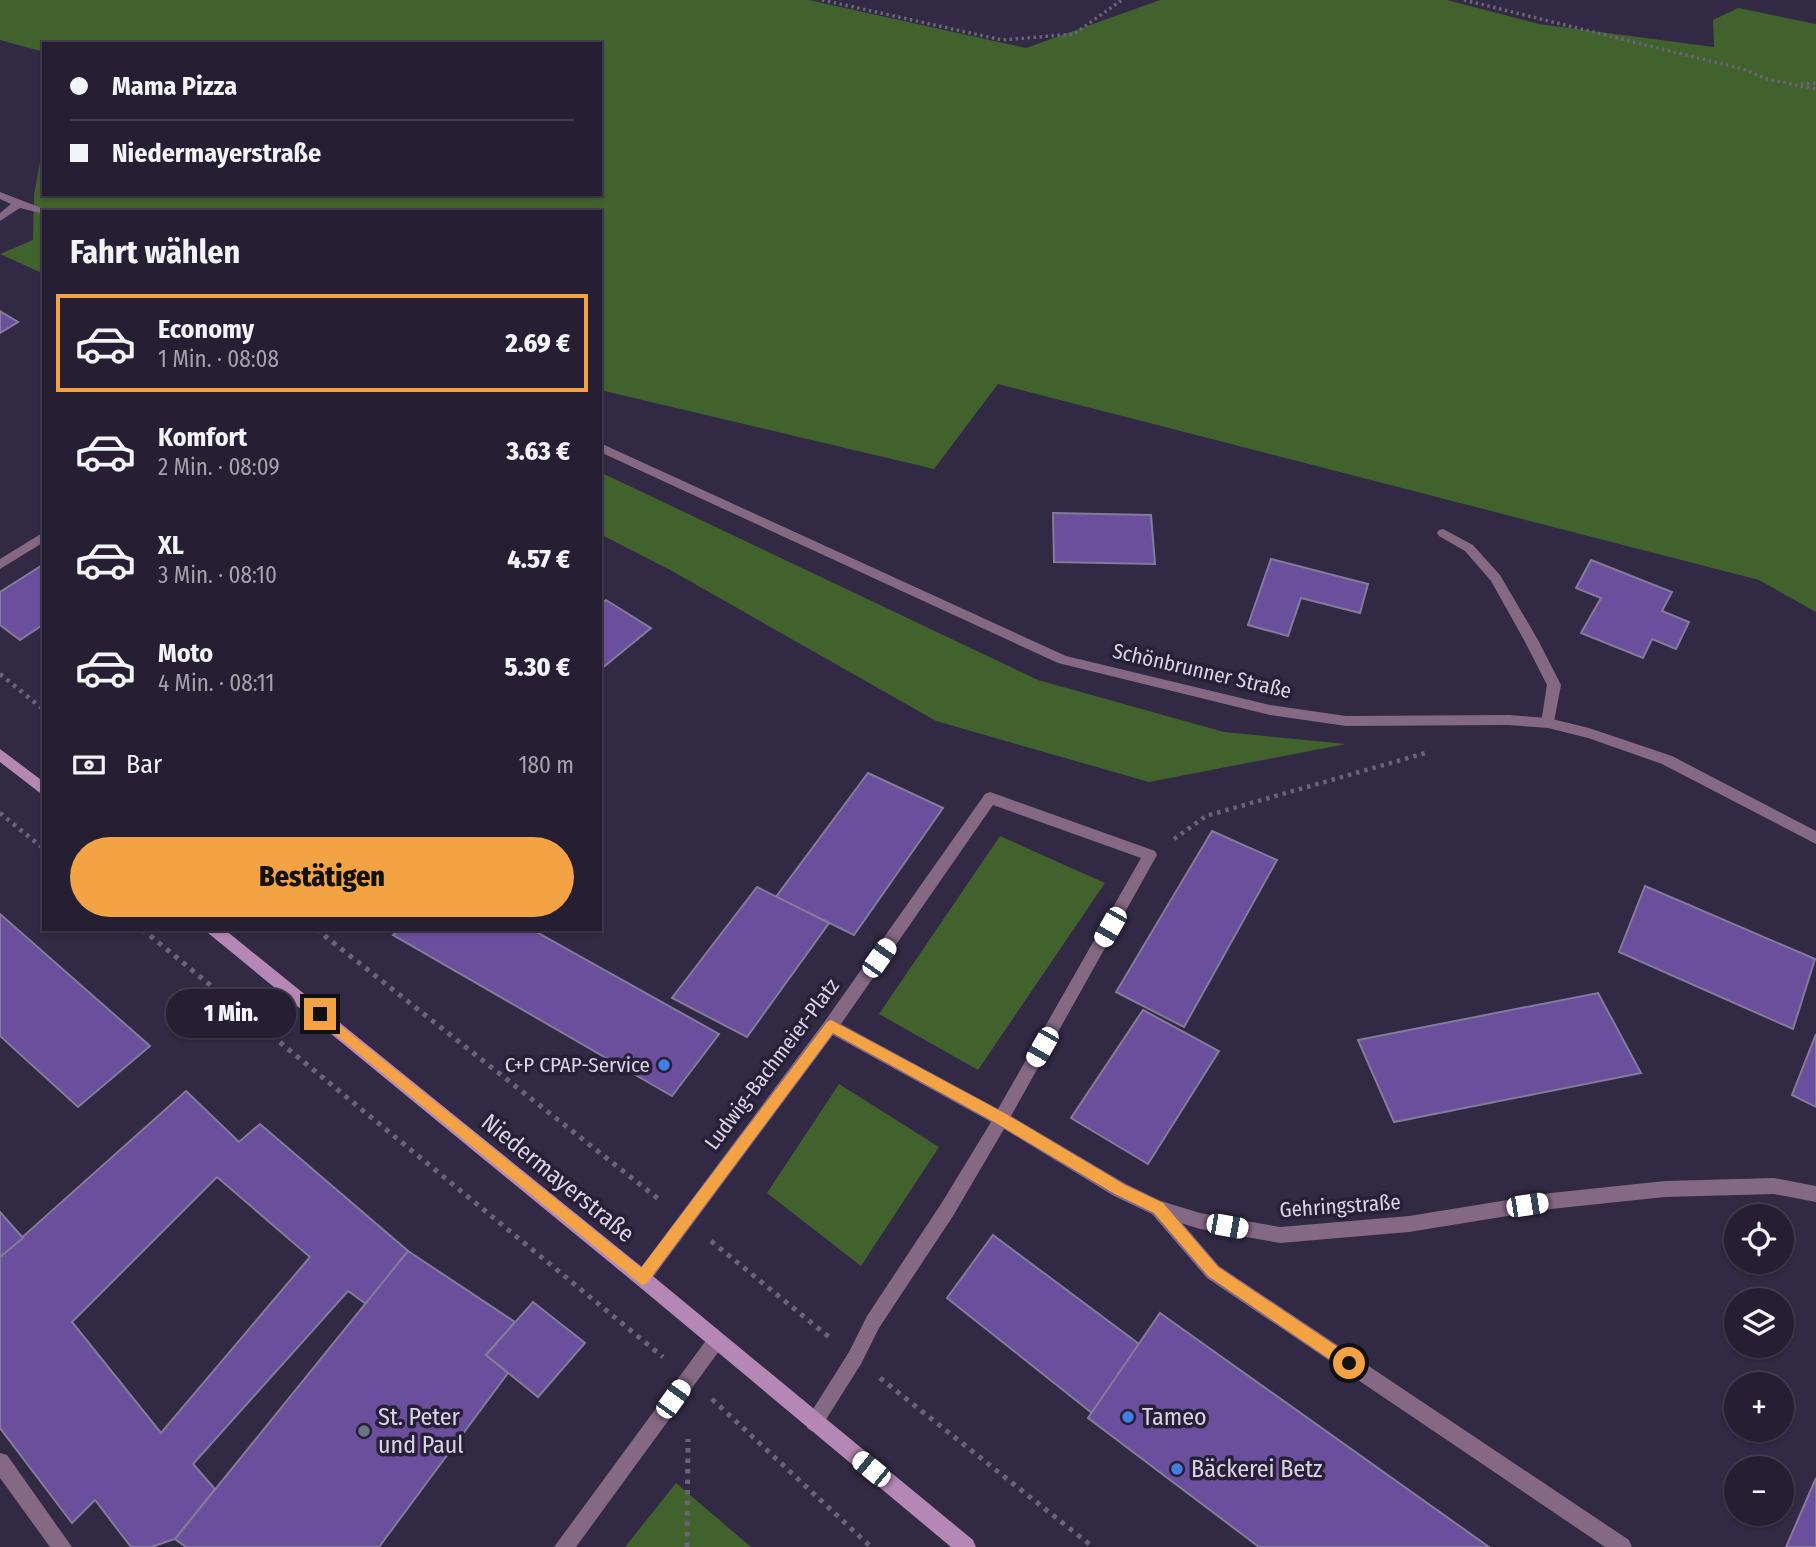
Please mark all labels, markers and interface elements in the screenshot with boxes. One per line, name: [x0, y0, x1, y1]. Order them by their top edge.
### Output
text: Mama Pizza: [112, 71, 237, 102]
text: Niedermayerstraße: [112, 138, 321, 169]
text: Fahrt wählen: [70, 233, 240, 271]
icon: car: [74, 312, 137, 375]
text: Economy: [158, 314, 254, 345]
text: 2.69 €: [506, 328, 570, 359]
text: 1 Min. · 08:08: [158, 345, 279, 373]
icon: car: [74, 420, 137, 483]
text: Komfort: [158, 422, 247, 453]
text: 3.63 €: [506, 436, 570, 467]
text: 2 Min. · 08:09: [158, 453, 280, 481]
icon: car: [74, 528, 137, 591]
text: XL: [158, 530, 184, 561]
text: 4.57 €: [507, 544, 570, 575]
text: 3 Min. · 08:10: [158, 561, 277, 589]
icon: car: [74, 636, 137, 699]
text: Moto: [158, 638, 213, 669]
street label: Schönbrunner Straße: [1110, 638, 1294, 704]
text: 5.30 €: [504, 652, 570, 683]
text: 4 Min. · 08:11: [158, 669, 274, 697]
icon: cash: [70, 746, 108, 784]
text: Bar: [126, 749, 162, 780]
text: 180 m: [518, 751, 574, 779]
button: Bestätigen: [70, 837, 574, 917]
car: [1091, 904, 1130, 950]
car: [859, 935, 900, 981]
street label: Ludwig-Bachmeier-Platz: [699, 973, 845, 1155]
callout: 1 Min.: [166, 990, 296, 1038]
route end: [304, 998, 336, 1030]
text: 1 Min.: [204, 999, 258, 1027]
car: [1023, 1024, 1062, 1070]
place label: C+P CPAP-Service: [505, 1052, 650, 1078]
marker: C+P CPAP-Service: [656, 1057, 672, 1073]
street label: Niedermayerstraße: [476, 1108, 640, 1248]
street label: Gehringstraße: [1279, 1189, 1401, 1223]
car: [1505, 1191, 1550, 1219]
map controls: [1724, 1204, 1794, 1526]
button: locate: [1724, 1204, 1794, 1274]
car: [1205, 1212, 1250, 1240]
button: layers: [1724, 1288, 1794, 1358]
route start: [1333, 1347, 1365, 1379]
button: +: [1724, 1372, 1794, 1442]
car: [653, 1376, 694, 1422]
place label: St. Peter und Paul: [378, 1403, 464, 1459]
place label: Tameo: [1142, 1403, 1207, 1431]
marker: Tameo: [1120, 1409, 1136, 1425]
marker: St. Peter und Paul: [356, 1423, 372, 1439]
car: [849, 1448, 894, 1490]
place label: Bäckerei Betz: [1191, 1455, 1323, 1483]
button: −: [1724, 1456, 1794, 1526]
marker: Bäckerei Betz: [1169, 1461, 1185, 1477]

